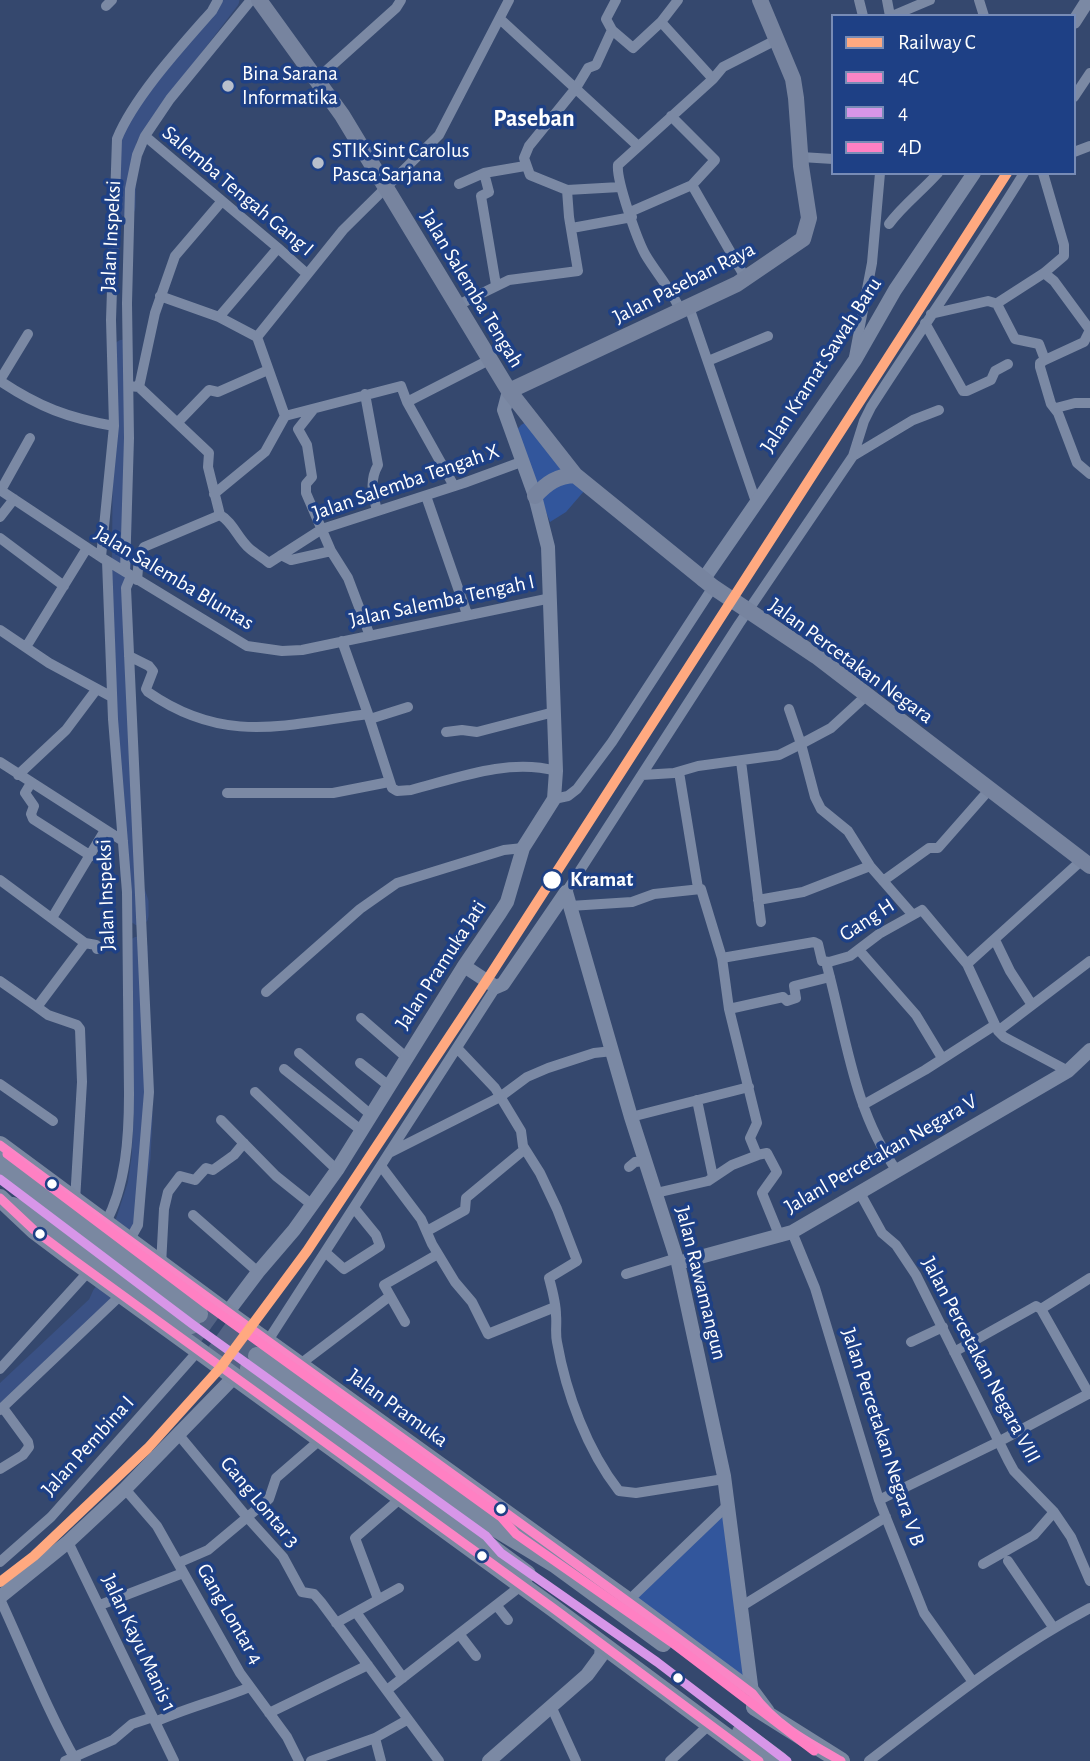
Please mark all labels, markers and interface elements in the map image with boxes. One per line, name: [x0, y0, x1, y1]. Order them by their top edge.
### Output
legend: [831, 14, 1076, 175]
text: Railway C: [898, 32, 976, 53]
place label: Bina Sarana Informatika: [242, 61, 338, 111]
text: 4C: [898, 67, 919, 88]
marker: Bina Sarana Informatika: [220, 78, 236, 94]
text: 4: [898, 102, 908, 123]
district label: Paseban: [493, 105, 575, 133]
street label: Salemba Tengah Gang I: [157, 120, 319, 262]
text: 4D: [898, 137, 922, 158]
place label: STIK Sint Carolus Pasca Sarjana: [332, 138, 470, 188]
marker: STIK Sint Carolus Pasca Sarjana: [310, 155, 326, 171]
street label: Jalan Inspeksi: [95, 180, 127, 292]
street label: Jalan Salemba Tengah: [415, 206, 529, 372]
street label: Jalan Paseban Raya: [609, 236, 759, 330]
street label: Jalan Kramat Sawah Baru: [755, 273, 887, 457]
street label: Jalan Salemba Tengah X: [309, 438, 503, 526]
street label: Jalan Salemba Bluntas: [90, 520, 258, 636]
street label: Jalan Salemba Tengah I: [347, 569, 537, 633]
street label: Jalan Percetakan Negara: [764, 593, 938, 729]
street label: Jalan Inspeksi: [91, 839, 121, 951]
place label: Kramat: [570, 867, 633, 893]
marker: Kramat: [541, 869, 563, 891]
street label: Gang H: [835, 893, 899, 947]
street label: Jalan Pramuka Jati: [390, 896, 492, 1034]
street label: Jalanl Percetakan Negara V: [780, 1089, 982, 1219]
unlabelled marker: [45, 1177, 59, 1191]
street label: Jalan Rawamangun: [670, 1204, 732, 1362]
unlabelled marker: [33, 1227, 47, 1241]
street label: Jalan Percetakan Negara VIII: [916, 1253, 1046, 1467]
street label: Jalan Percetakan Negara V B: [836, 1325, 930, 1549]
street label: Jalan Pramuka: [343, 1363, 453, 1453]
street label: Jalan Pembina I: [36, 1390, 140, 1502]
street label: Gang Lontar 3: [215, 1451, 305, 1553]
unlabelled marker: [494, 1502, 508, 1516]
unlabelled marker: [475, 1549, 489, 1563]
street label: Gang Lontar 4: [191, 1559, 269, 1669]
street label: Jalan Kayu Manis 1: [96, 1570, 182, 1716]
unlabelled marker: [671, 1671, 685, 1685]

